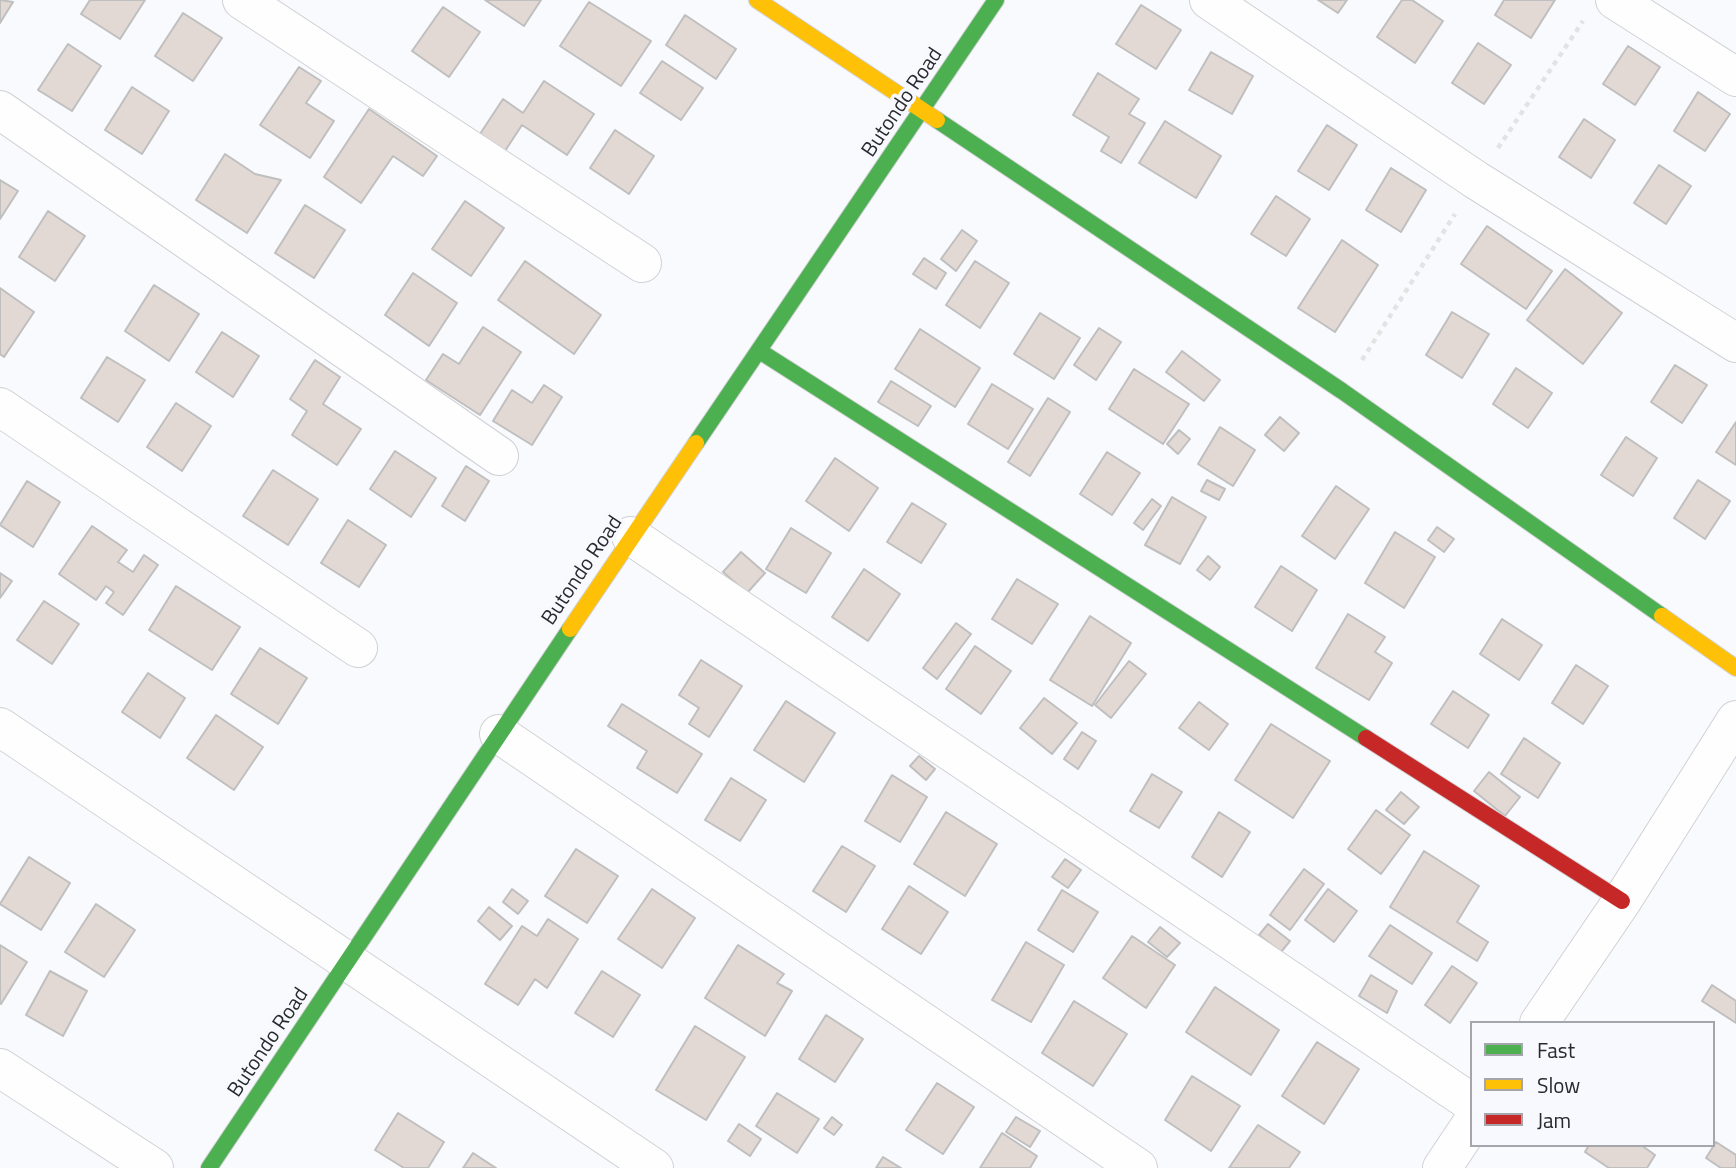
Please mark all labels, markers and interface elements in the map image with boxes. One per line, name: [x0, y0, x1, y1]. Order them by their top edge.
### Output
street label: Butondo Road: [857, 44, 949, 162]
street label: Butondo Road: [537, 512, 629, 630]
street label: Butondo Road: [223, 984, 315, 1102]
legend: [1470, 1021, 1715, 1147]
text: Fast: [1537, 1034, 1575, 1066]
text: Slow: [1537, 1069, 1580, 1101]
text: Jam: [1537, 1104, 1571, 1136]

